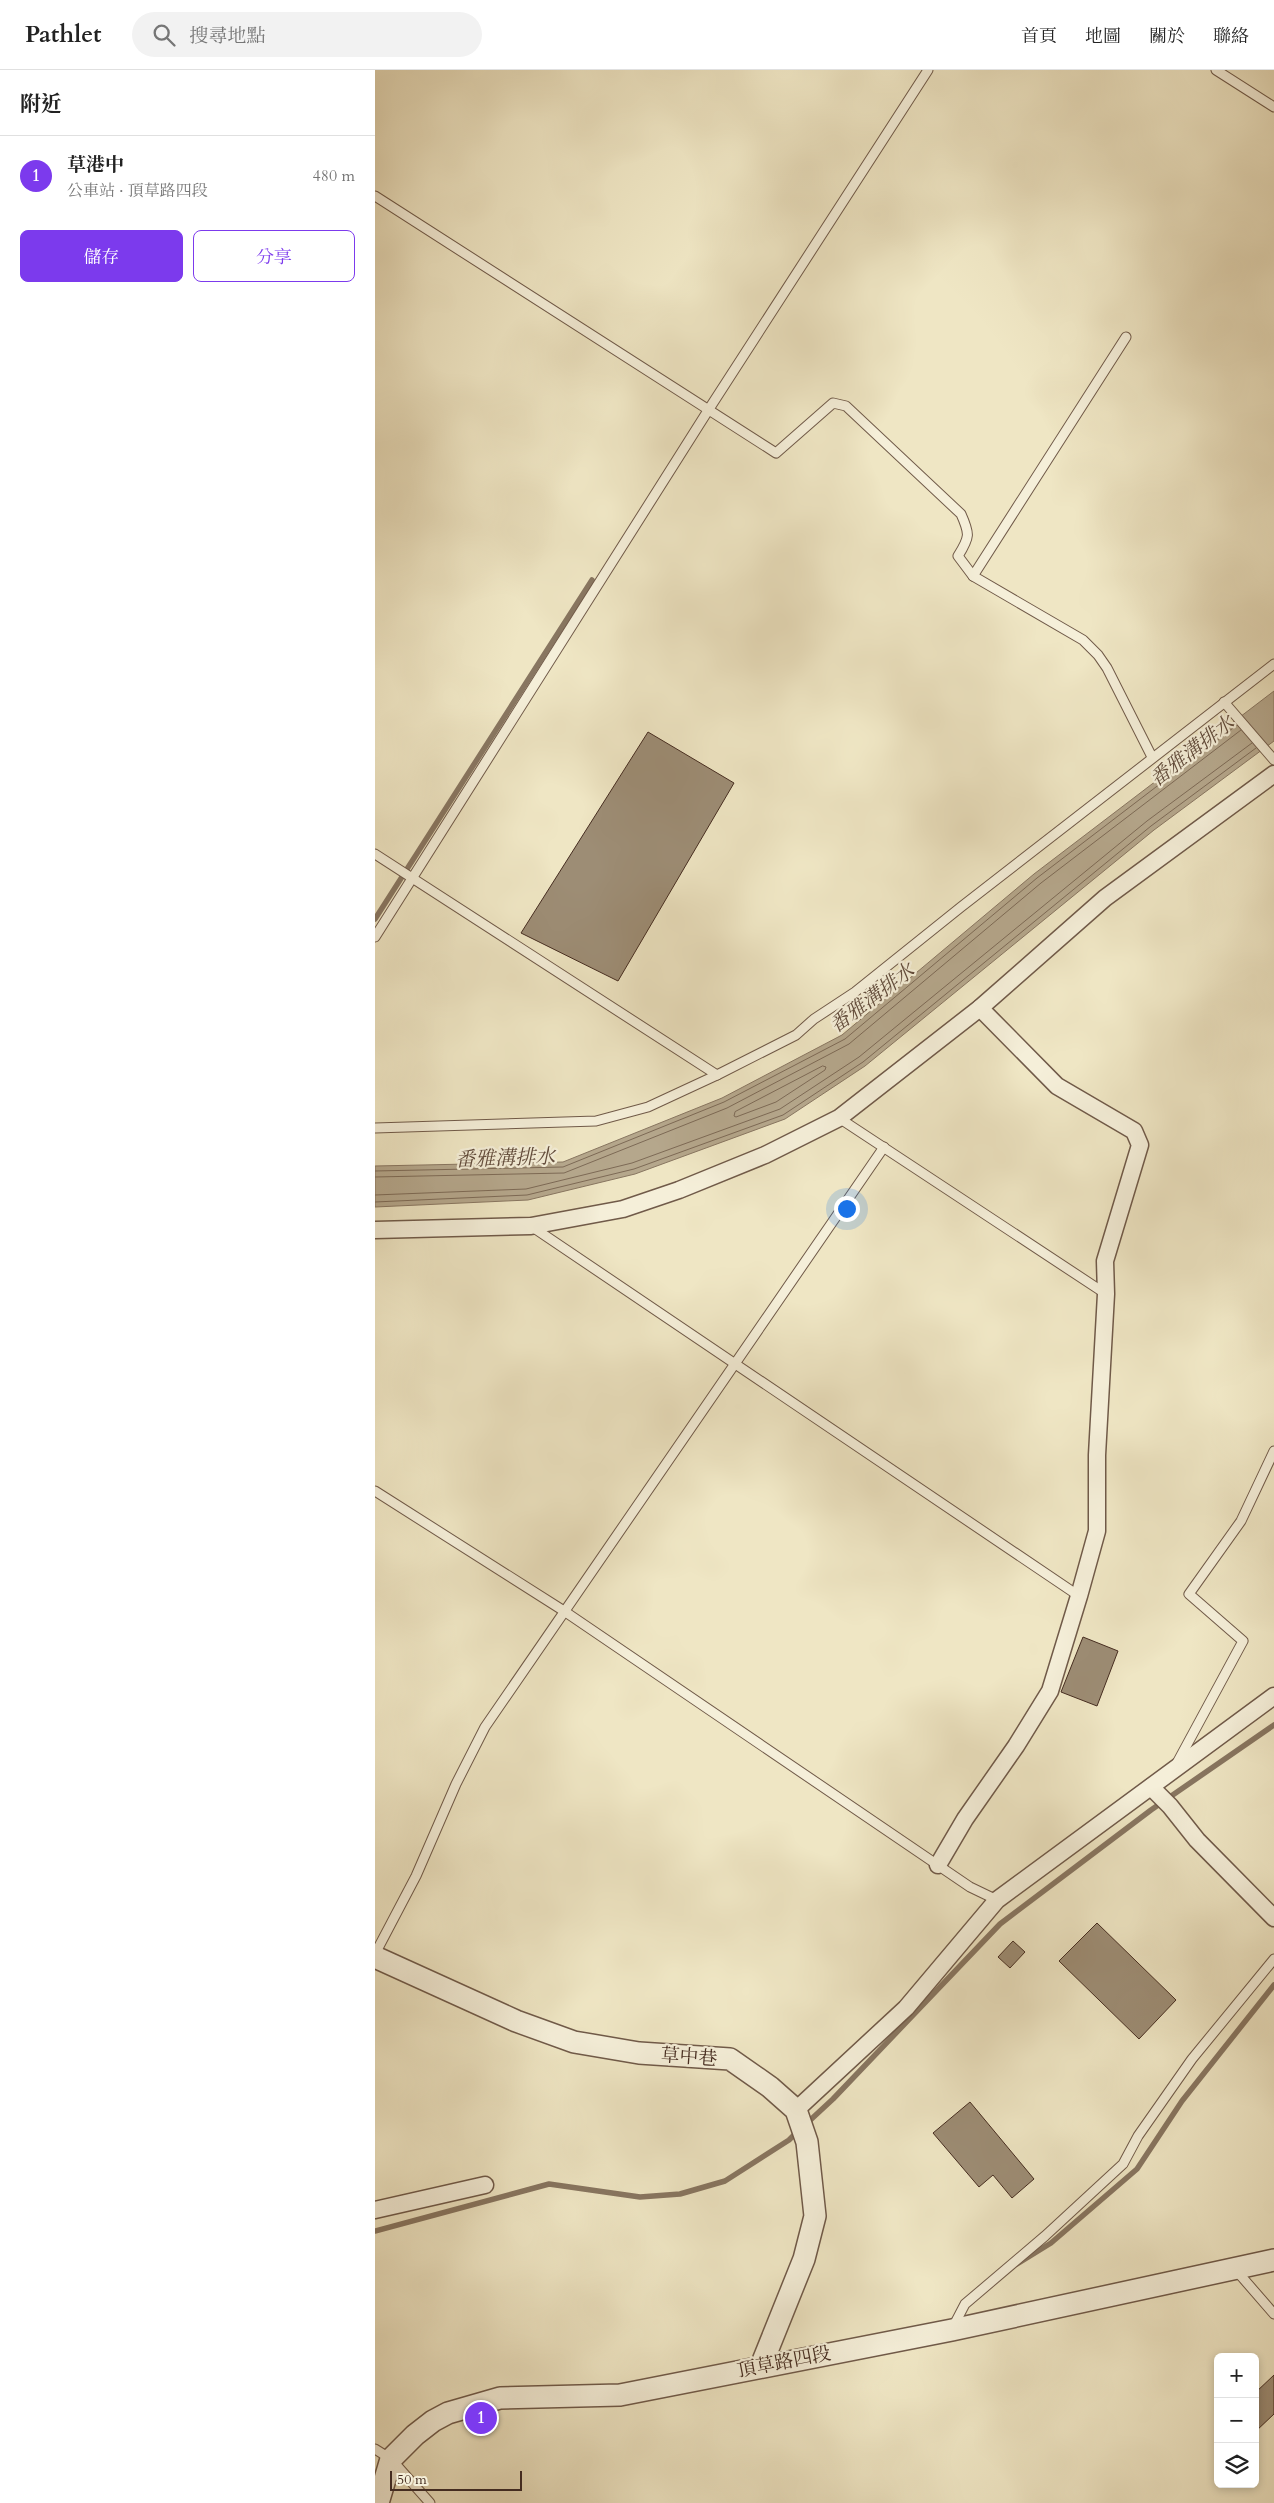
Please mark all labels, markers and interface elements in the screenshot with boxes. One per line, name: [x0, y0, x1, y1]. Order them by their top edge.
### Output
search box: [132, 12, 482, 57]
text: Pathlet: [25, 18, 102, 51]
icon: search: [150, 21, 178, 49]
text: 搜尋地點: [190, 23, 266, 49]
text: 首頁: [1021, 24, 1057, 49]
text: 地圖: [1085, 24, 1121, 49]
text: 關於: [1149, 24, 1185, 49]
text: 聯絡: [1213, 24, 1249, 49]
text: 附近: [20, 90, 62, 119]
text: 草港中: [67, 152, 124, 178]
text: 1: [32, 165, 40, 187]
text: 480 m: [313, 165, 355, 187]
text: 公車站 · 頂草路四段: [67, 180, 208, 202]
button: 儲存: [20, 230, 183, 282]
button: 分享: [193, 230, 355, 282]
water label: 番雅溝排水: [1144, 708, 1241, 792]
water label: 番雅溝排水: [824, 956, 922, 1039]
water label: 番雅溝排水: [455, 1143, 557, 1173]
your location: [834, 1196, 860, 1222]
street label: 草中巷: [660, 2042, 718, 2072]
street label: 頂草路四段: [735, 2340, 833, 2384]
map controls: [1214, 2353, 1259, 2488]
button: +: [1214, 2353, 1259, 2398]
button: −: [1214, 2398, 1259, 2443]
pin: 1: [465, 2399, 497, 2437]
button: layers: [1214, 2443, 1259, 2488]
scale bar: [390, 2468, 523, 2491]
text: 50 m: [397, 2470, 427, 2489]

